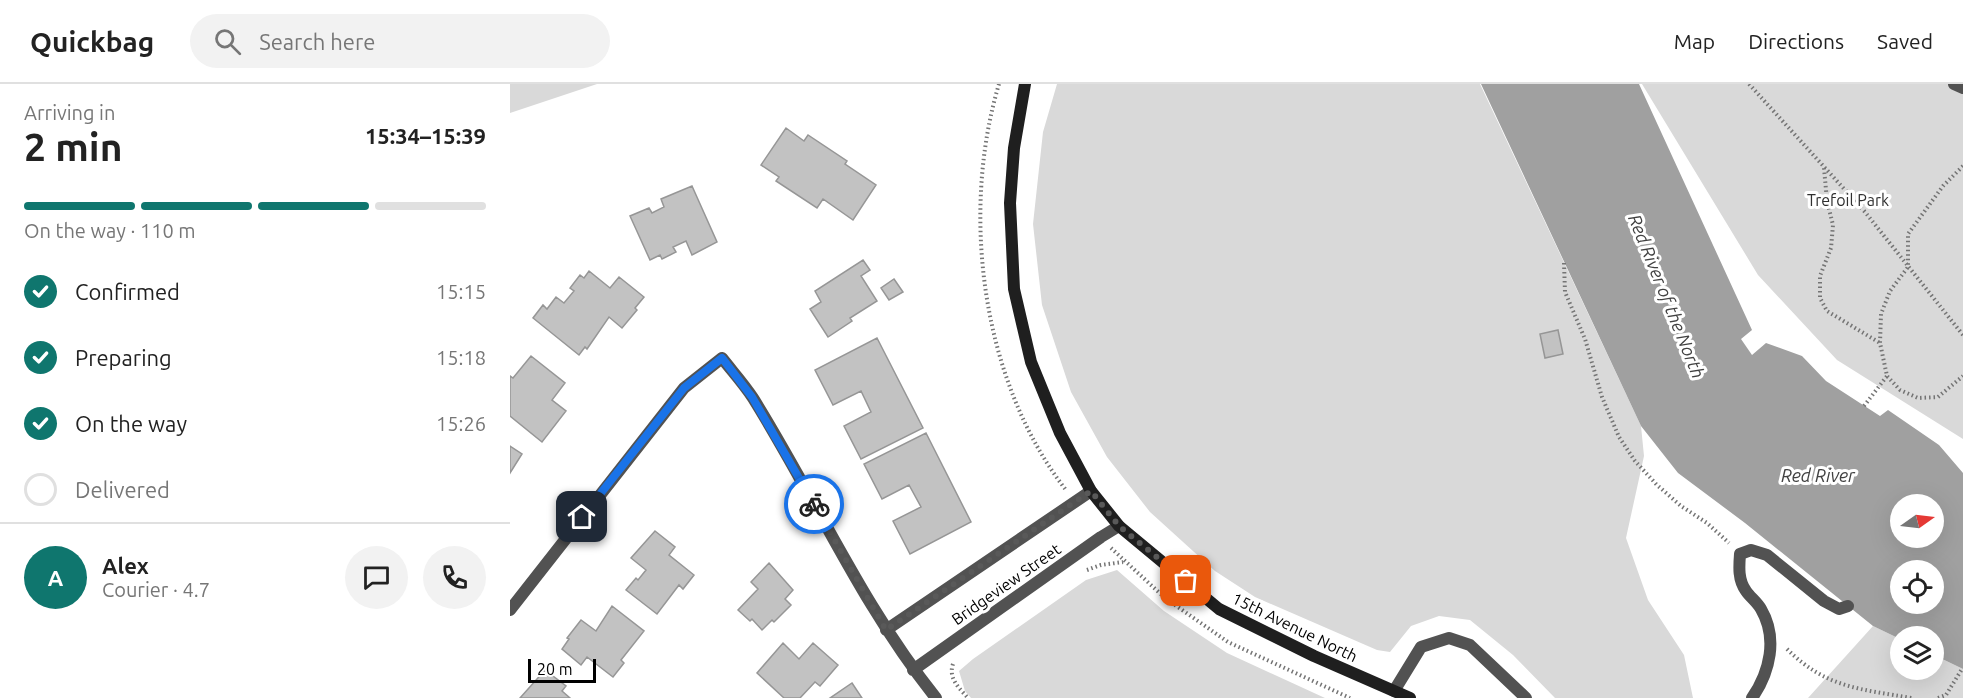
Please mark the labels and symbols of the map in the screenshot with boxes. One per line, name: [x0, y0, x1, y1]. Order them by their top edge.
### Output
park label: Trefoil Park: [1807, 191, 1889, 209]
water label: Red River of the North: [1624, 211, 1709, 381]
water label: Red River: [1781, 465, 1856, 485]
courier: [784, 474, 844, 534]
pin: [556, 491, 607, 542]
north arrow: [1890, 494, 1944, 548]
street label: Bridgeview Street: [948, 539, 1064, 628]
pin: [1160, 555, 1211, 606]
street label: 15th Avenue North: [1229, 589, 1361, 665]
scale bar: [528, 656, 596, 684]

